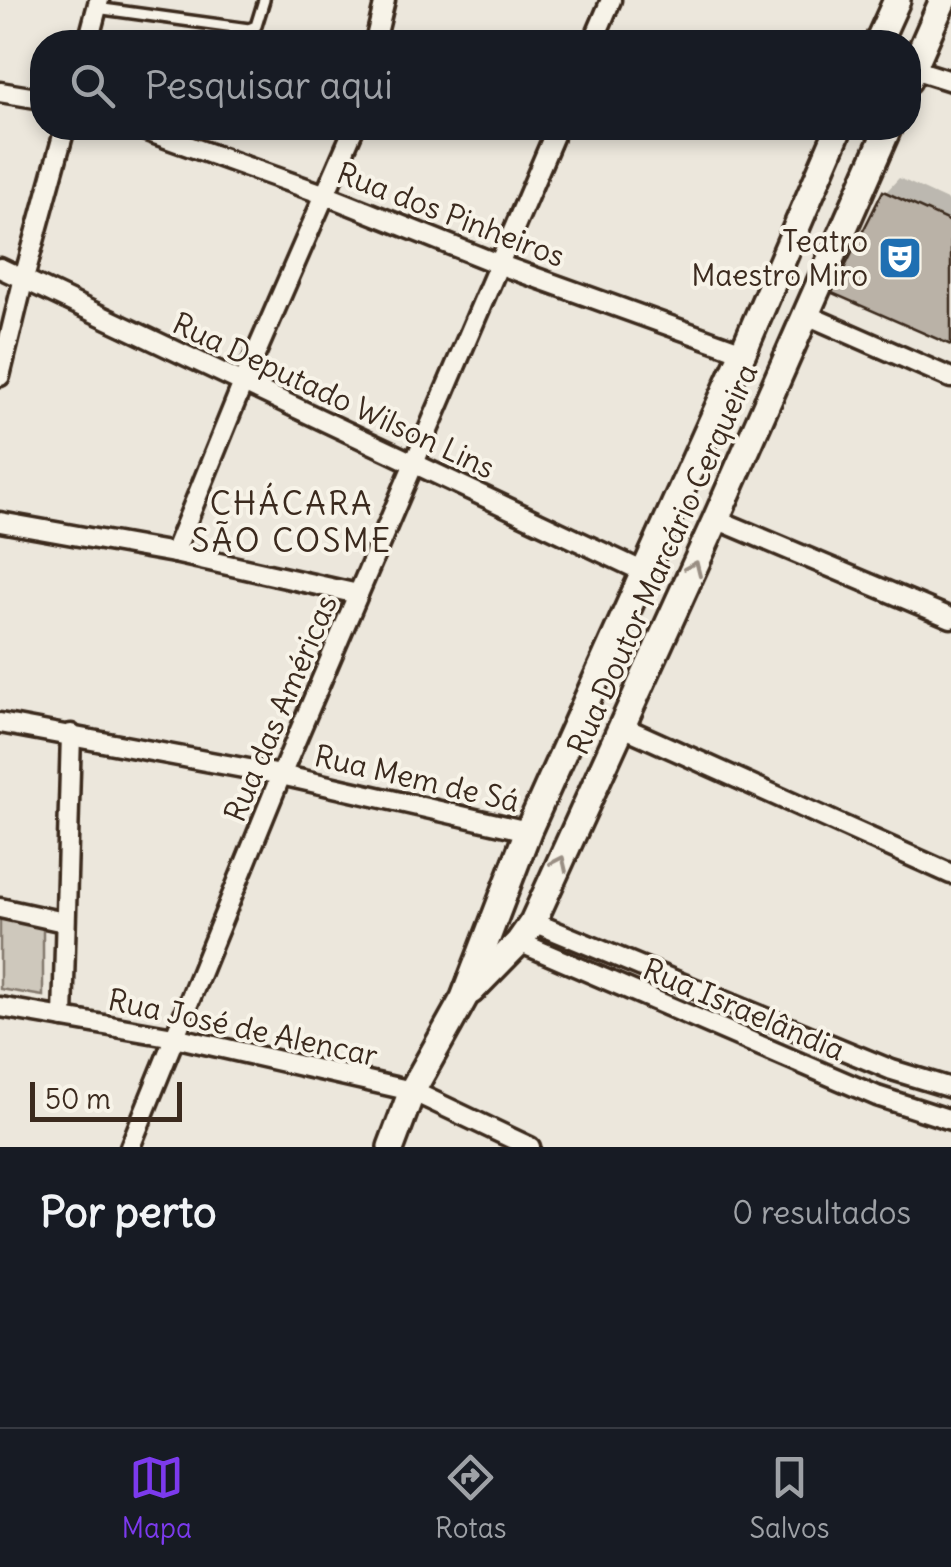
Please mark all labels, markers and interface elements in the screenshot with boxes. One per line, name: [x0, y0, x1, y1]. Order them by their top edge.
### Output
search box: [30, 30, 921, 140]
icon: search: [65, 58, 120, 113]
text: Pesquisar aqui: [145, 62, 393, 109]
street label: Rua dos Pinheiros: [332, 153, 570, 275]
place label: Teatro Maestro Miro: [691, 222, 868, 294]
theatre icon: Teatro Maestro Miro: [877, 235, 923, 281]
street label: Rua Deputado Wilson Lins: [167, 304, 501, 486]
street label: Rua Doutor Marcário Cerqueira: [558, 358, 766, 760]
district label: CHÁCARA SÃO COSME: [191, 482, 393, 561]
one-way arrow: [682, 560, 702, 578]
street label: Rua das Américas: [215, 589, 345, 827]
street label: Rua Mem de Sá: [311, 736, 523, 820]
one-way arrow: [548, 856, 568, 874]
street label: Rua Israelândia: [638, 949, 850, 1069]
street label: Rua José de Alencar: [105, 980, 381, 1074]
scale bar: [30, 1077, 182, 1122]
text: 50 m: [45, 1081, 111, 1117]
text: Por perto: [40, 1186, 217, 1238]
text: 0 resultados: [732, 1192, 911, 1233]
tab: Mapa: [122, 1450, 192, 1546]
tab: Rotas: [435, 1450, 506, 1546]
tab: Salvos: [750, 1450, 829, 1546]

